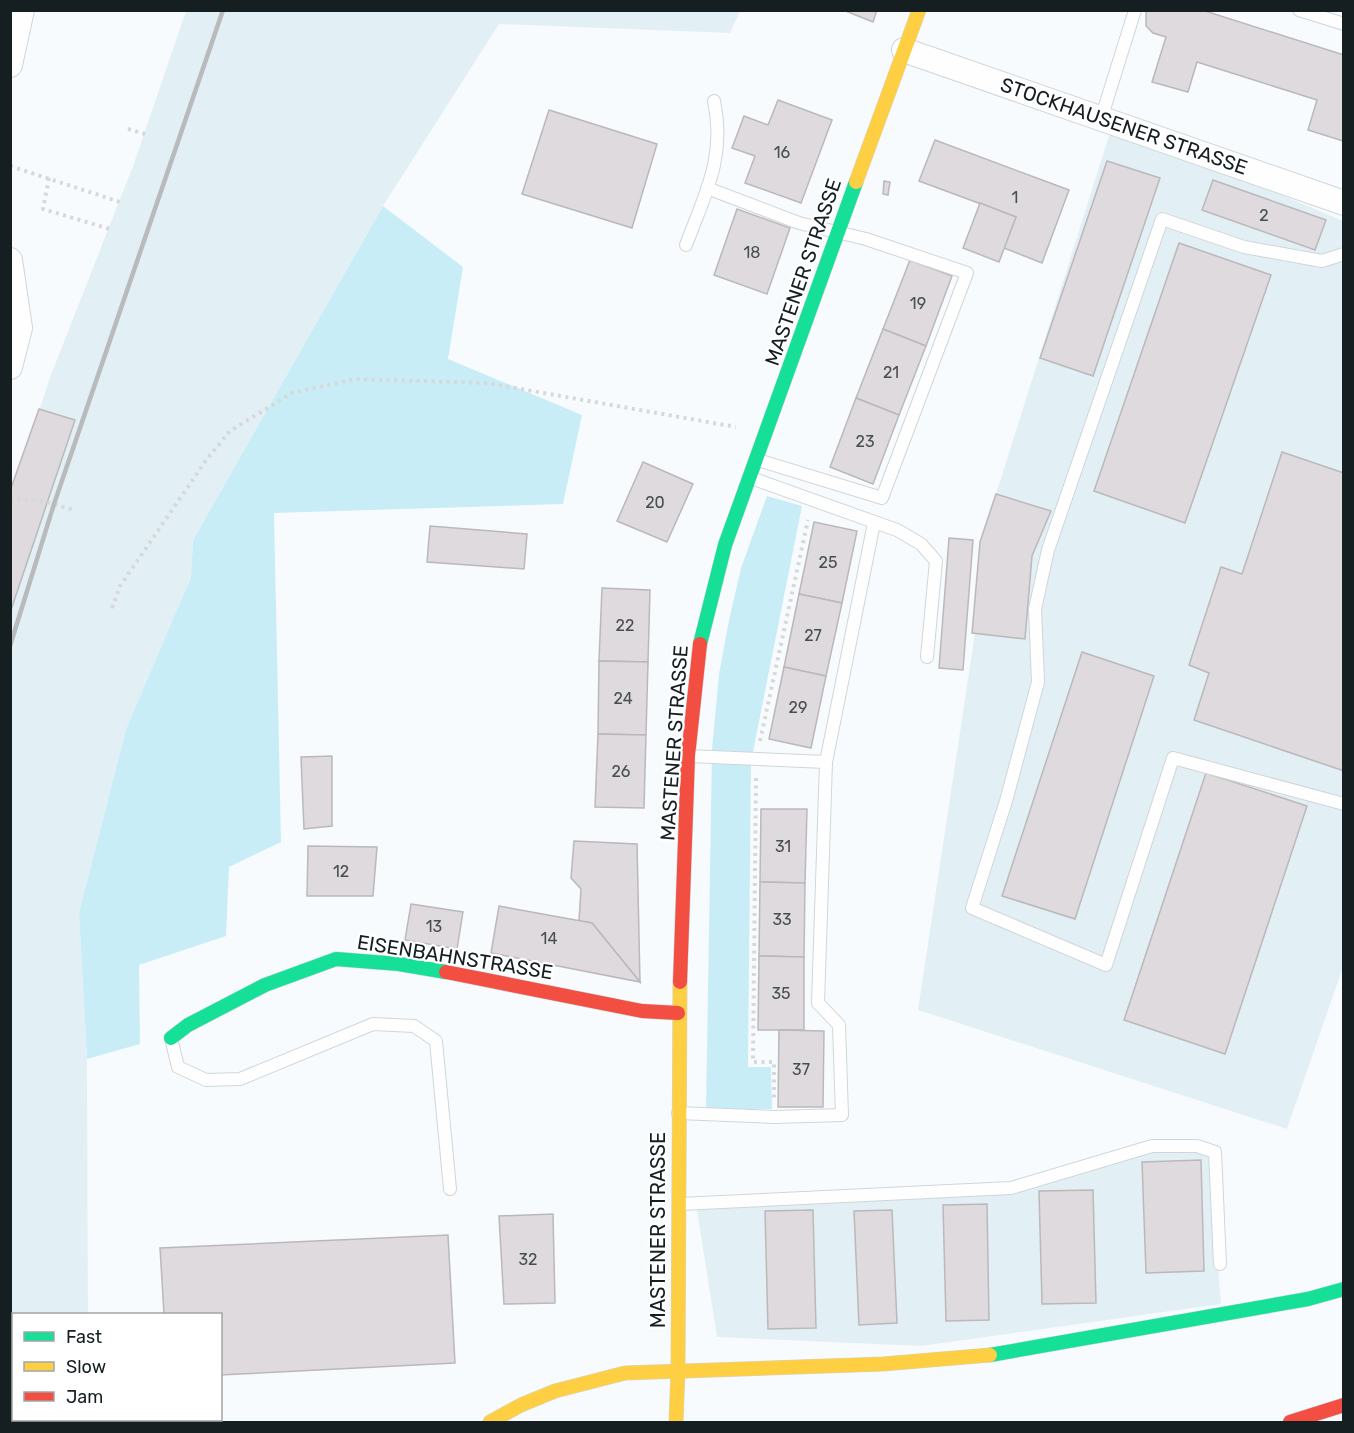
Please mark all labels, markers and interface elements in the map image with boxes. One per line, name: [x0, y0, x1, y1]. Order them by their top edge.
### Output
street label: STOCKHAUSENER STRASSE: [997, 72, 1251, 180]
house number: 16: [774, 143, 791, 162]
street label: MASTENER STRASSE: [760, 175, 846, 369]
house number: 1: [1012, 188, 1018, 207]
house number: 2: [1259, 206, 1269, 225]
house number: 18: [743, 243, 761, 262]
house number: 19: [910, 294, 926, 313]
house number: 21: [883, 363, 899, 382]
house number: 23: [855, 432, 875, 451]
house number: 20: [645, 493, 665, 512]
house number: 25: [819, 553, 837, 572]
house number: 22: [616, 616, 634, 635]
house number: 27: [804, 626, 822, 645]
street label: MASTENER STRASSE: [655, 644, 693, 842]
house number: 24: [613, 689, 633, 708]
house number: 29: [789, 698, 807, 717]
house number: 26: [611, 762, 631, 781]
house number: 31: [775, 837, 791, 856]
house number: 12: [333, 862, 349, 881]
house number: 33: [772, 910, 792, 929]
house number: 13: [426, 917, 442, 936]
house number: 14: [541, 929, 557, 948]
street label: EISENBAHNSTRASSE: [355, 930, 555, 984]
house number: 35: [771, 984, 791, 1003]
house number: 37: [792, 1060, 810, 1079]
street label: MASTENER STRASSE: [646, 1132, 670, 1328]
house number: 32: [518, 1250, 538, 1269]
legend: [12, 1313, 222, 1421]
text: Fast: [66, 1326, 102, 1348]
text: Slow: [66, 1356, 106, 1378]
text: Jam: [66, 1386, 103, 1408]

